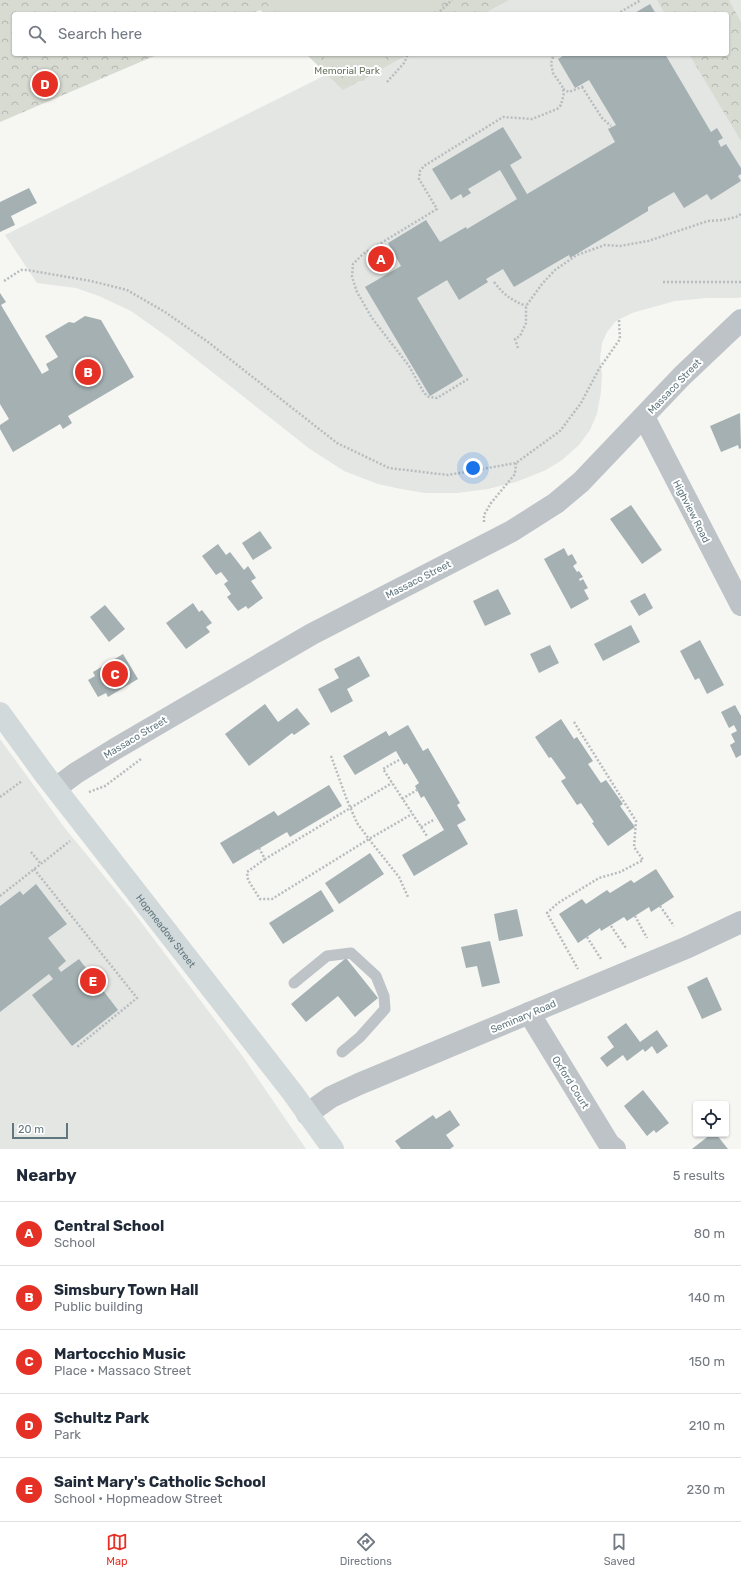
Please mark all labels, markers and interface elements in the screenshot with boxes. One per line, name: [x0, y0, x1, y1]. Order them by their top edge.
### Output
search box: [12, 12, 729, 56]
icon: search: [26, 23, 48, 45]
text: Search here: [58, 25, 142, 43]
park label: Memorial Park: [314, 65, 381, 77]
pin: D: [32, 69, 58, 99]
pin: A: [368, 244, 394, 274]
pin: B: [75, 357, 101, 387]
street label: Massaco Street: [645, 357, 704, 417]
your location: [463, 458, 483, 478]
street label: Highview Road: [670, 478, 712, 545]
street label: Massaco Street: [384, 558, 453, 602]
pin: C: [102, 659, 128, 689]
street label: Massaco Street: [102, 714, 169, 761]
street label: Hopmeadow Street: [133, 892, 198, 970]
pin: E: [80, 966, 106, 996]
street label: Seminary Road: [489, 998, 558, 1036]
street label: Oxford Court: [549, 1054, 591, 1111]
map controls: [693, 1101, 729, 1137]
button: locate: [693, 1101, 729, 1137]
scale bar: [12, 1121, 68, 1140]
text: 20 m: [18, 1123, 44, 1136]
text: Nearby: [16, 1165, 77, 1185]
text: 5 results: [673, 1168, 725, 1183]
text: Central School: [54, 1217, 164, 1235]
text: A: [24, 1226, 34, 1241]
text: 80 m: [694, 1226, 725, 1241]
text: School: [54, 1235, 95, 1250]
text: Simsbury Town Hall: [54, 1281, 199, 1299]
text: B: [24, 1290, 34, 1305]
text: 140 m: [688, 1290, 725, 1305]
text: Public building: [54, 1299, 143, 1314]
text: Martocchio Music: [54, 1345, 186, 1363]
text: C: [24, 1354, 34, 1369]
text: 150 m: [689, 1354, 725, 1369]
text: Place · Massaco Street: [54, 1363, 191, 1378]
text: Schultz Park: [54, 1409, 149, 1427]
text: D: [24, 1418, 34, 1433]
text: 210 m: [689, 1418, 725, 1433]
text: Park: [54, 1427, 81, 1442]
text: Saint Mary's Catholic School: [54, 1473, 266, 1491]
text: E: [25, 1482, 33, 1497]
text: 230 m: [687, 1482, 725, 1497]
text: School · Hopmeadow Street: [54, 1491, 222, 1506]
tab: Map: [106, 1531, 128, 1568]
tab: Directions: [340, 1531, 392, 1568]
tab: Saved: [604, 1531, 635, 1568]

